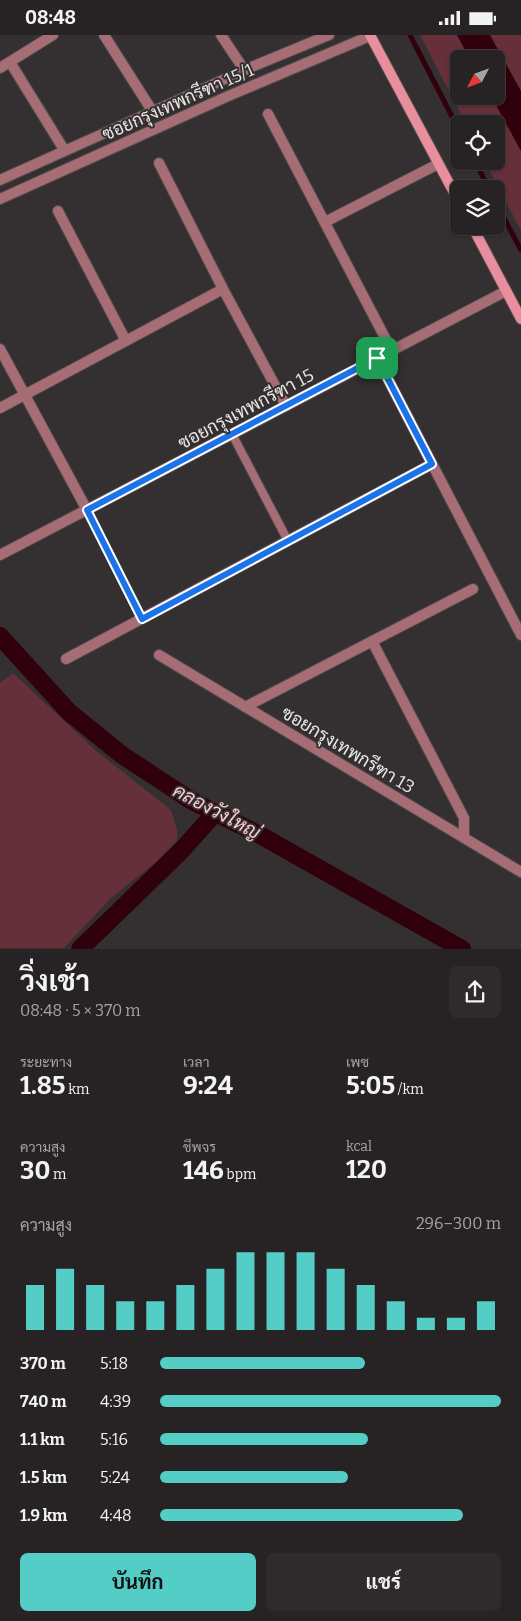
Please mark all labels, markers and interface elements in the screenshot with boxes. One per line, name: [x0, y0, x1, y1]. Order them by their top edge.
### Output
text: 08:48: [25, 6, 76, 29]
north arrow: [450, 50, 505, 105]
map controls: [450, 50, 505, 235]
street label: ซอยกรุงเทพกรีฑา 15/1: [98, 57, 258, 146]
button: locate: [450, 115, 505, 170]
button: layers: [450, 180, 505, 235]
pin: [356, 337, 398, 379]
icon: arrive: [363, 344, 391, 372]
street label: ซอยกรุงเทพกรีฑา 15: [173, 362, 318, 455]
street label: ซอยกรุงเทพกรีฑา 13: [277, 700, 420, 799]
water label: คลองวังใหญ่: [169, 778, 266, 845]
text: วิ่งเช้า: [20, 965, 90, 998]
button: share: [449, 966, 501, 1018]
text: 08:48 · 5 × 370 m: [20, 1001, 141, 1020]
text: ระยะทาง: [20, 1054, 72, 1071]
text: เวลา: [183, 1054, 209, 1071]
text: เพซ: [346, 1054, 369, 1071]
text: 1.85: [20, 1071, 66, 1101]
text: 9:24: [183, 1071, 233, 1101]
text: 5:05: [346, 1071, 395, 1101]
text: km: [66, 1081, 89, 1098]
text: /km: [395, 1081, 424, 1098]
text: kcal: [346, 1138, 372, 1155]
text: ความสูง: [20, 1139, 65, 1156]
text: ชีพจร: [183, 1139, 216, 1156]
text: 120: [346, 1155, 387, 1185]
text: 30: [20, 1156, 50, 1186]
text: 146: [183, 1156, 224, 1186]
text: m: [50, 1166, 66, 1183]
text: bpm: [224, 1166, 256, 1183]
text: 296–300 m: [416, 1214, 501, 1233]
text: ความสูง: [20, 1216, 72, 1235]
text: 370 m: [20, 1354, 66, 1373]
text: 5:18: [100, 1354, 128, 1373]
text: 740 m: [20, 1392, 66, 1411]
text: 4:39: [100, 1392, 131, 1411]
text: 1.1 km: [20, 1430, 65, 1449]
text: 5:16: [100, 1430, 128, 1449]
text: 1.5 km: [20, 1468, 67, 1487]
text: 5:24: [100, 1468, 130, 1487]
text: 1.9 km: [20, 1506, 67, 1525]
text: 4:48: [100, 1506, 132, 1525]
button: บันทึก: [20, 1553, 256, 1611]
button: แชร์: [266, 1553, 501, 1611]

